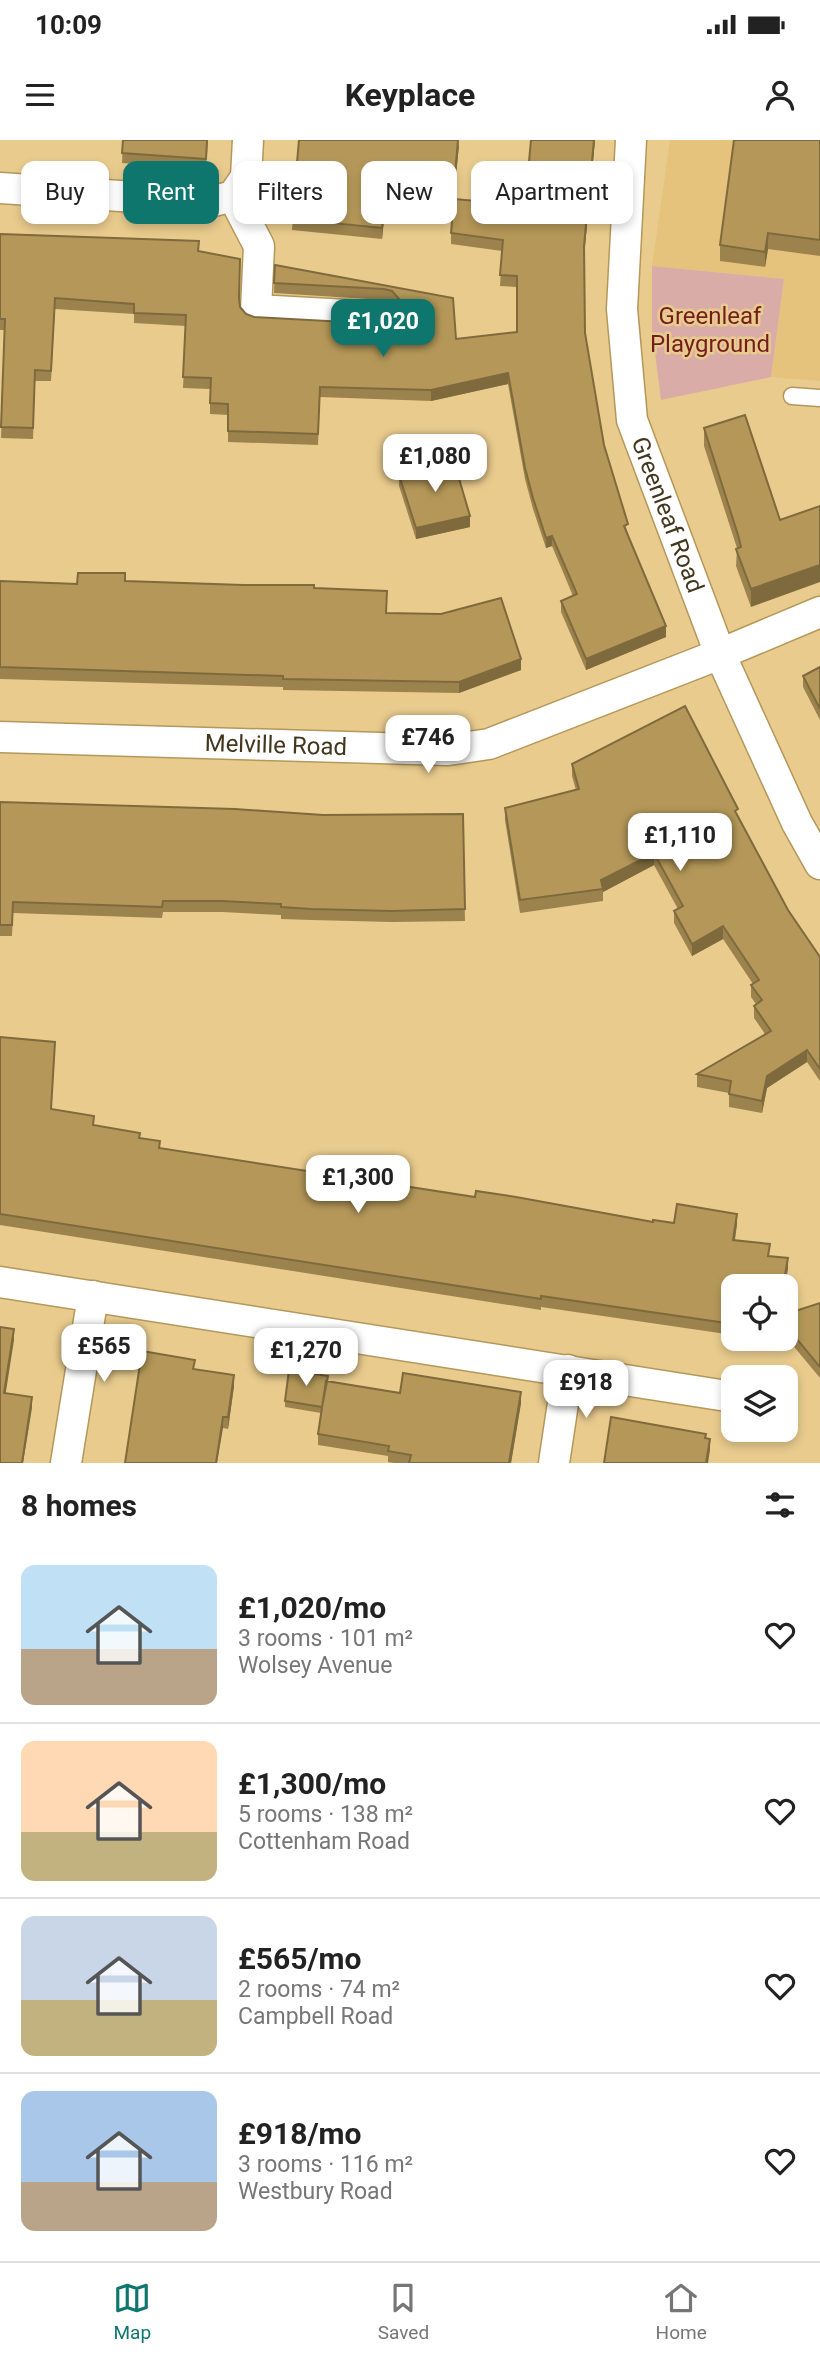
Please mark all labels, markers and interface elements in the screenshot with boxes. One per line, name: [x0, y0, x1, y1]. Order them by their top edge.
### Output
text: 10:09: [35, 10, 102, 40]
icon: menu: [21, 76, 59, 114]
text: Keyplace: [345, 76, 475, 114]
icon: person: [761, 76, 799, 114]
chip: Buy: [21, 161, 109, 224]
chip: Rent: [123, 161, 219, 224]
chip: Filters: [233, 161, 347, 224]
chip: New: [361, 161, 457, 224]
chip: Apartment: [471, 161, 633, 224]
pin: £1,020: [326, 300, 440, 359]
park label: Greenleaf Playground: [650, 302, 770, 358]
text: £1,020: [347, 308, 419, 335]
street label: Greenleaf Road: [626, 433, 710, 597]
pin: £1,080: [378, 434, 492, 494]
text: £1,080: [399, 443, 471, 470]
pin: £746: [387, 716, 469, 775]
text: £746: [401, 724, 455, 751]
street label: Melville Road: [204, 729, 347, 761]
pin: £1,110: [623, 814, 737, 873]
text: £1,110: [644, 822, 716, 849]
pin: £1,300: [301, 1156, 415, 1215]
text: £1,300: [322, 1164, 394, 1191]
map controls: [721, 1274, 798, 1442]
button: locate: [721, 1274, 798, 1351]
pin: £565: [63, 1324, 145, 1384]
pin: £1,270: [249, 1328, 363, 1388]
text: £565: [77, 1333, 131, 1360]
text: £1,270: [270, 1337, 342, 1364]
pin: £918: [545, 1360, 627, 1420]
button: layers: [721, 1365, 798, 1442]
text: £918: [559, 1369, 613, 1396]
icon: filters: [761, 1486, 799, 1524]
text: 8 homes: [21, 1488, 137, 1523]
text: £1,020/mo: [238, 1590, 386, 1625]
icon: home: [77, 1593, 161, 1677]
icon: heart: [761, 1616, 799, 1654]
text: 3 rooms · 101 m²: [238, 1625, 413, 1652]
text: Wolsey Avenue: [238, 1652, 393, 1679]
text: £1,300/mo: [238, 1766, 386, 1801]
icon: home: [77, 1769, 161, 1853]
icon: heart: [761, 1792, 799, 1830]
text: 5 rooms · 138 m²: [238, 1801, 413, 1828]
text: Cottenham Road: [238, 1828, 410, 1855]
text: £565/mo: [238, 1941, 362, 1976]
icon: home: [77, 1944, 161, 2028]
icon: heart: [761, 1967, 799, 2005]
text: 2 rooms · 74 m²: [238, 1976, 400, 2003]
text: Campbell Road: [238, 2003, 393, 2030]
text: £918/mo: [238, 2116, 362, 2151]
icon: home: [77, 2119, 161, 2203]
icon: heart: [761, 2142, 799, 2180]
text: 3 rooms · 116 m²: [238, 2151, 413, 2178]
text: Westbury Road: [238, 2178, 393, 2205]
tab: Map: [113, 2279, 151, 2344]
tab: Saved: [378, 2279, 429, 2344]
tab: Home: [656, 2279, 707, 2344]

